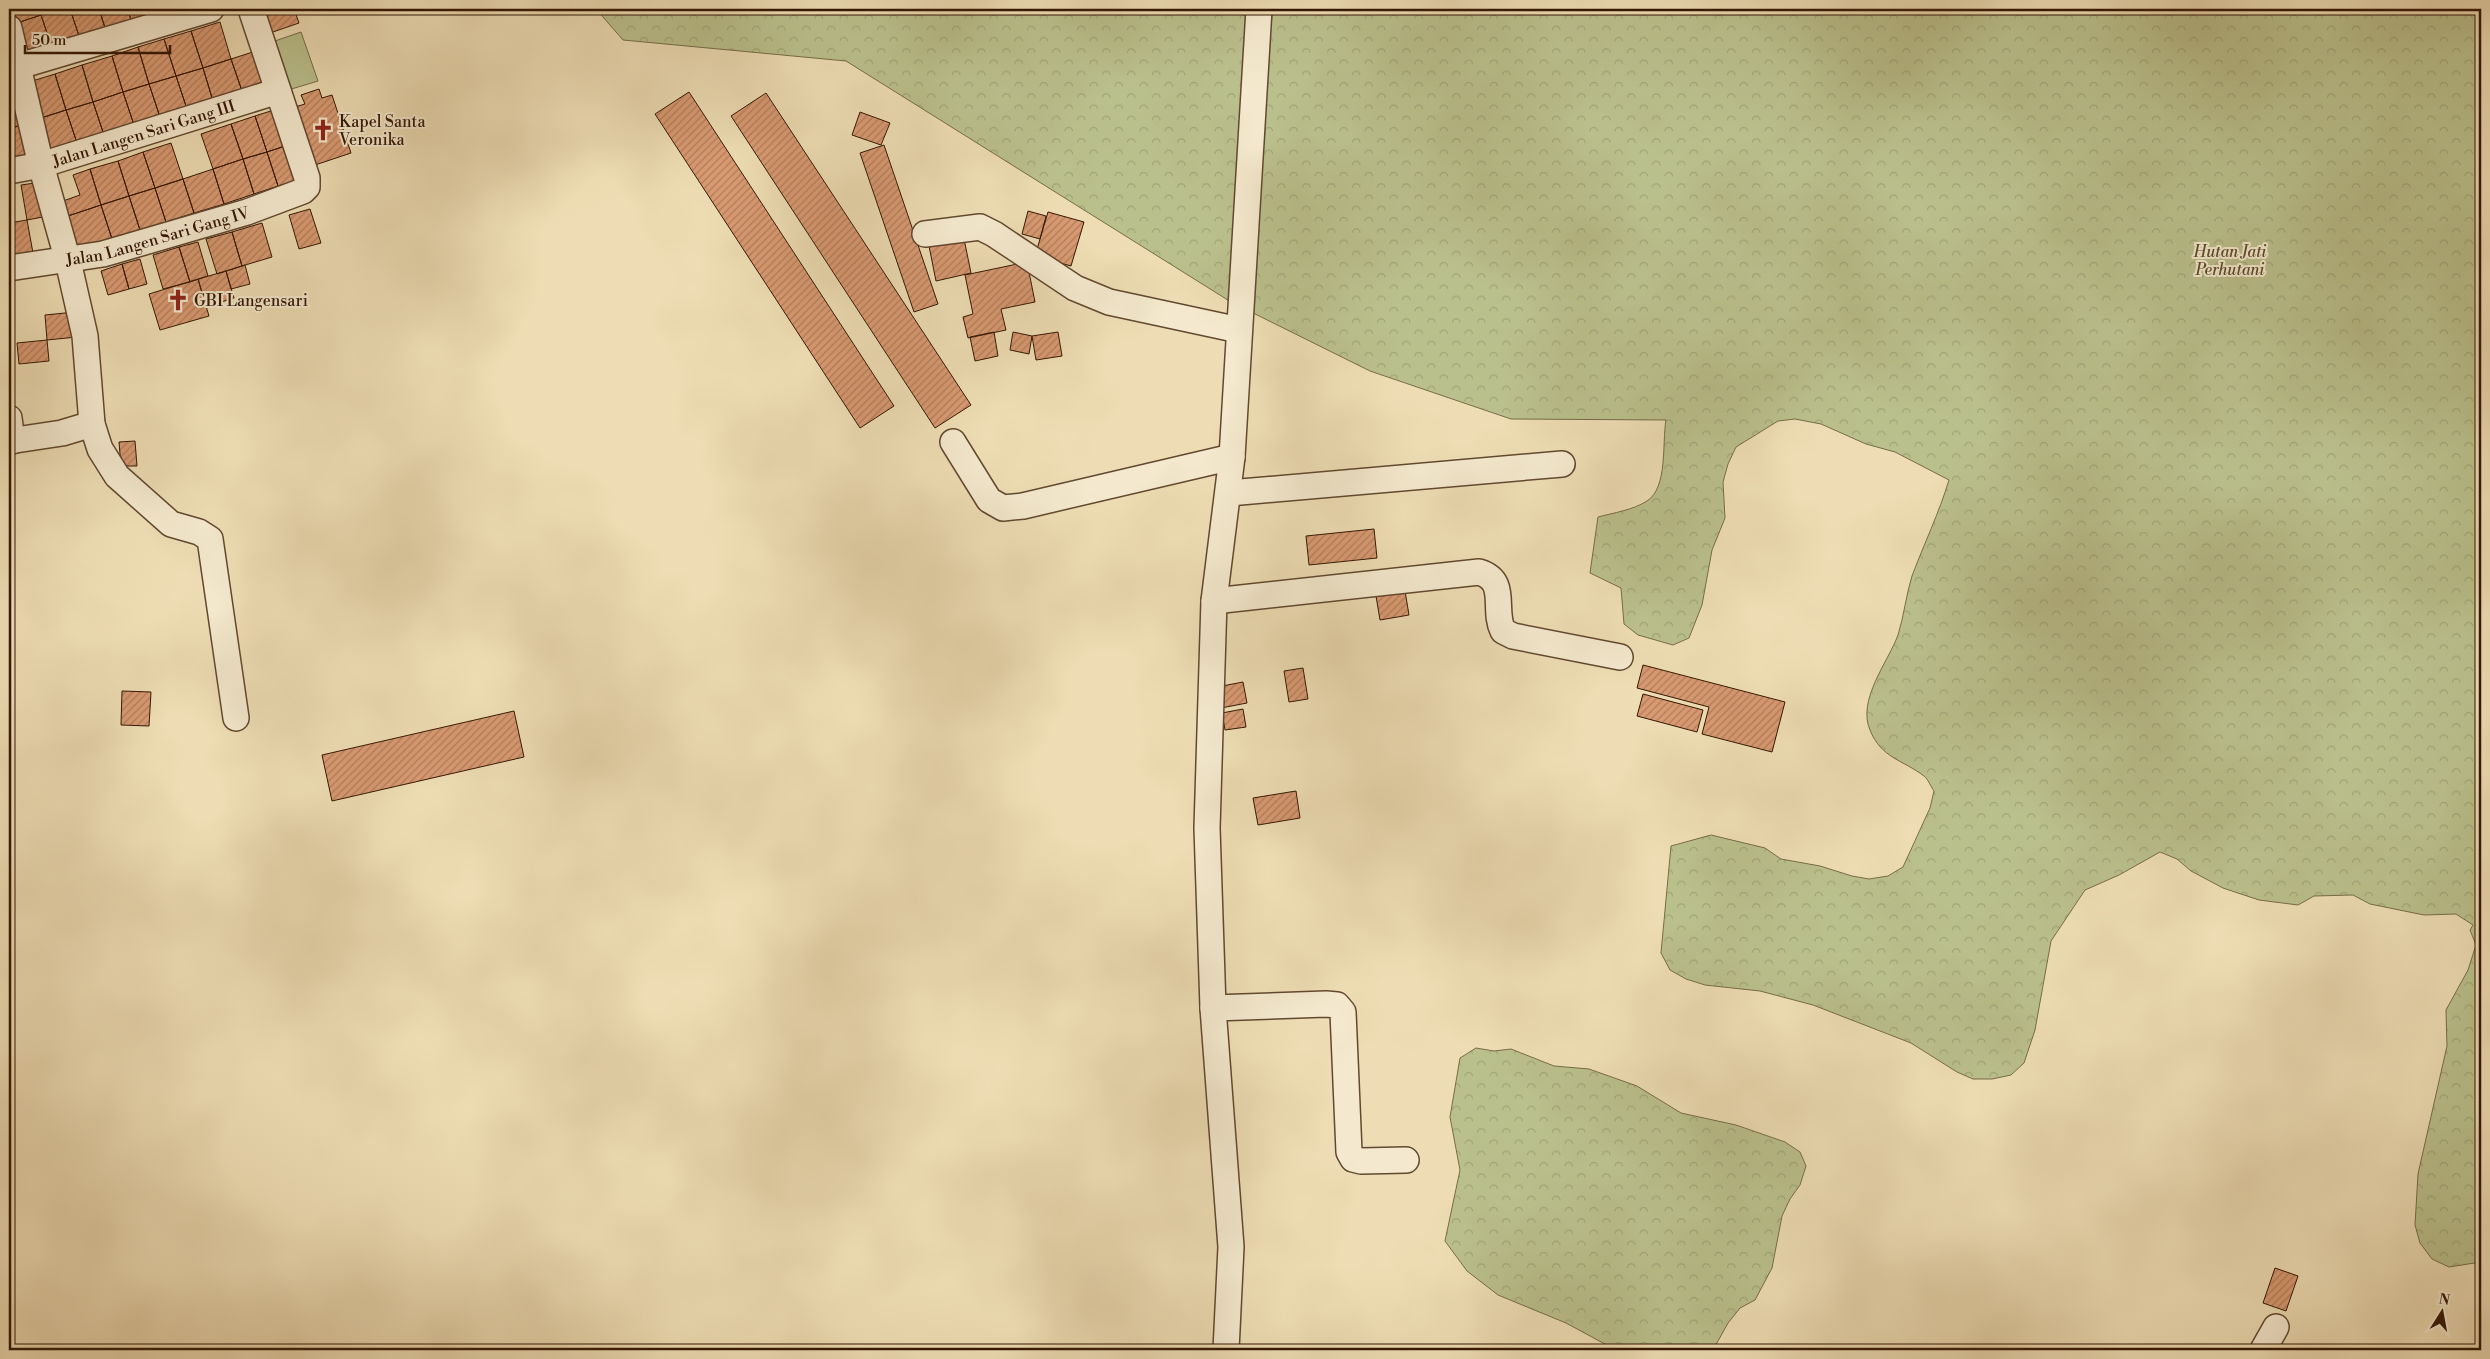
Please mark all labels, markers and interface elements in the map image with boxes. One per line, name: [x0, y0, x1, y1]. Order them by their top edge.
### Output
scale bar: [25, 22, 170, 54]
text: 50 m: [32, 31, 66, 50]
street label: Jalan Langen Sari Gang III: [49, 96, 238, 172]
place label: Kapel Santa Veronika: [338, 112, 426, 150]
church icon: Kapel Santa Veronika: [310, 117, 336, 143]
street label: Jalan Langen Sari Gang IV: [63, 203, 252, 271]
park label: Hutan Jati Perhutani: [2193, 242, 2266, 280]
church icon: GBI Langensari: [165, 287, 191, 313]
place label: GBI Langensari: [194, 291, 308, 311]
north arrow: [2418, 1286, 2468, 1336]
text: N: [2437, 1290, 2451, 1310]

